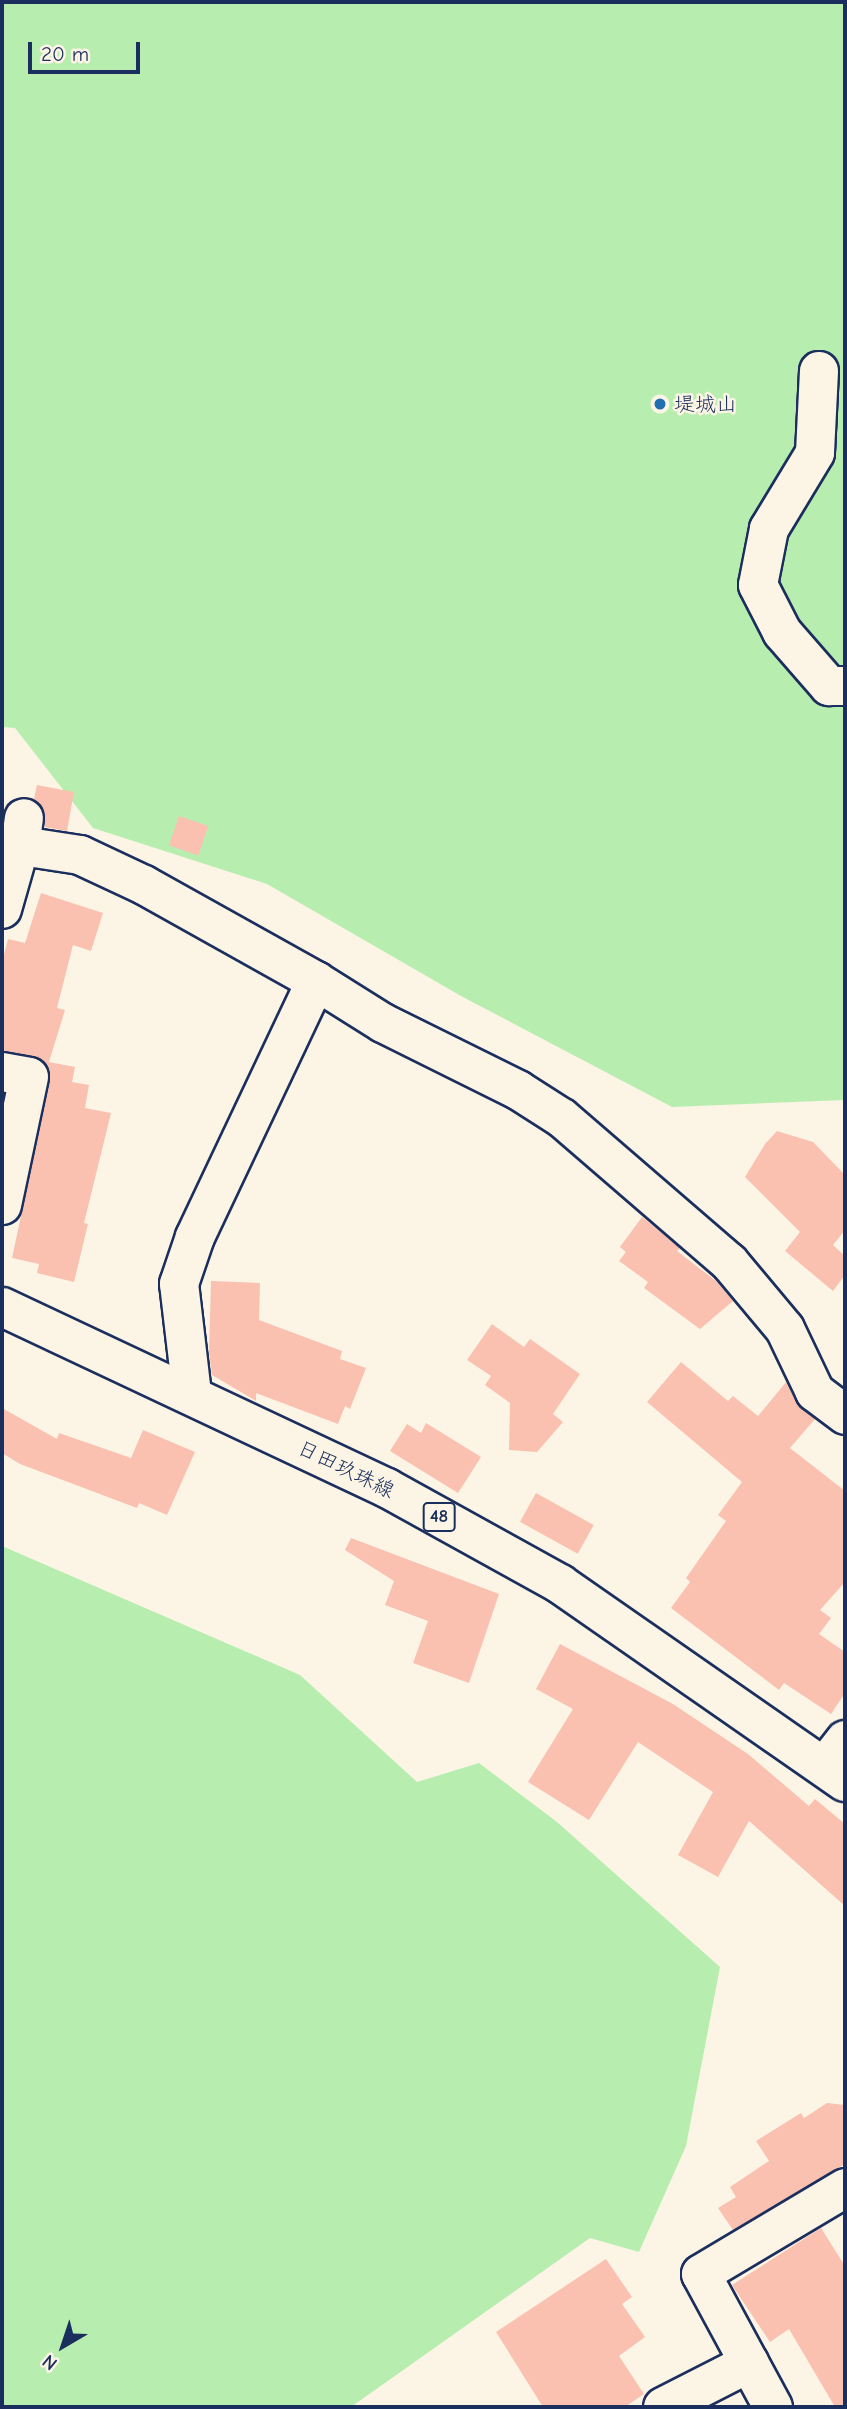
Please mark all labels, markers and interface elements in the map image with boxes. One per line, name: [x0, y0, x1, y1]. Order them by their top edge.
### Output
scale bar: [32, 28, 144, 72]
text: 20 m: [41, 42, 89, 66]
place label: 堤城山: [674, 391, 737, 417]
marker: 堤城山: [652, 396, 668, 412]
street label: 日田玖珠線: [293, 1435, 399, 1503]
road number: 48: [422, 1502, 457, 1532]
north arrow: [28, 2311, 98, 2381]
text: N: [38, 2350, 62, 2375]

